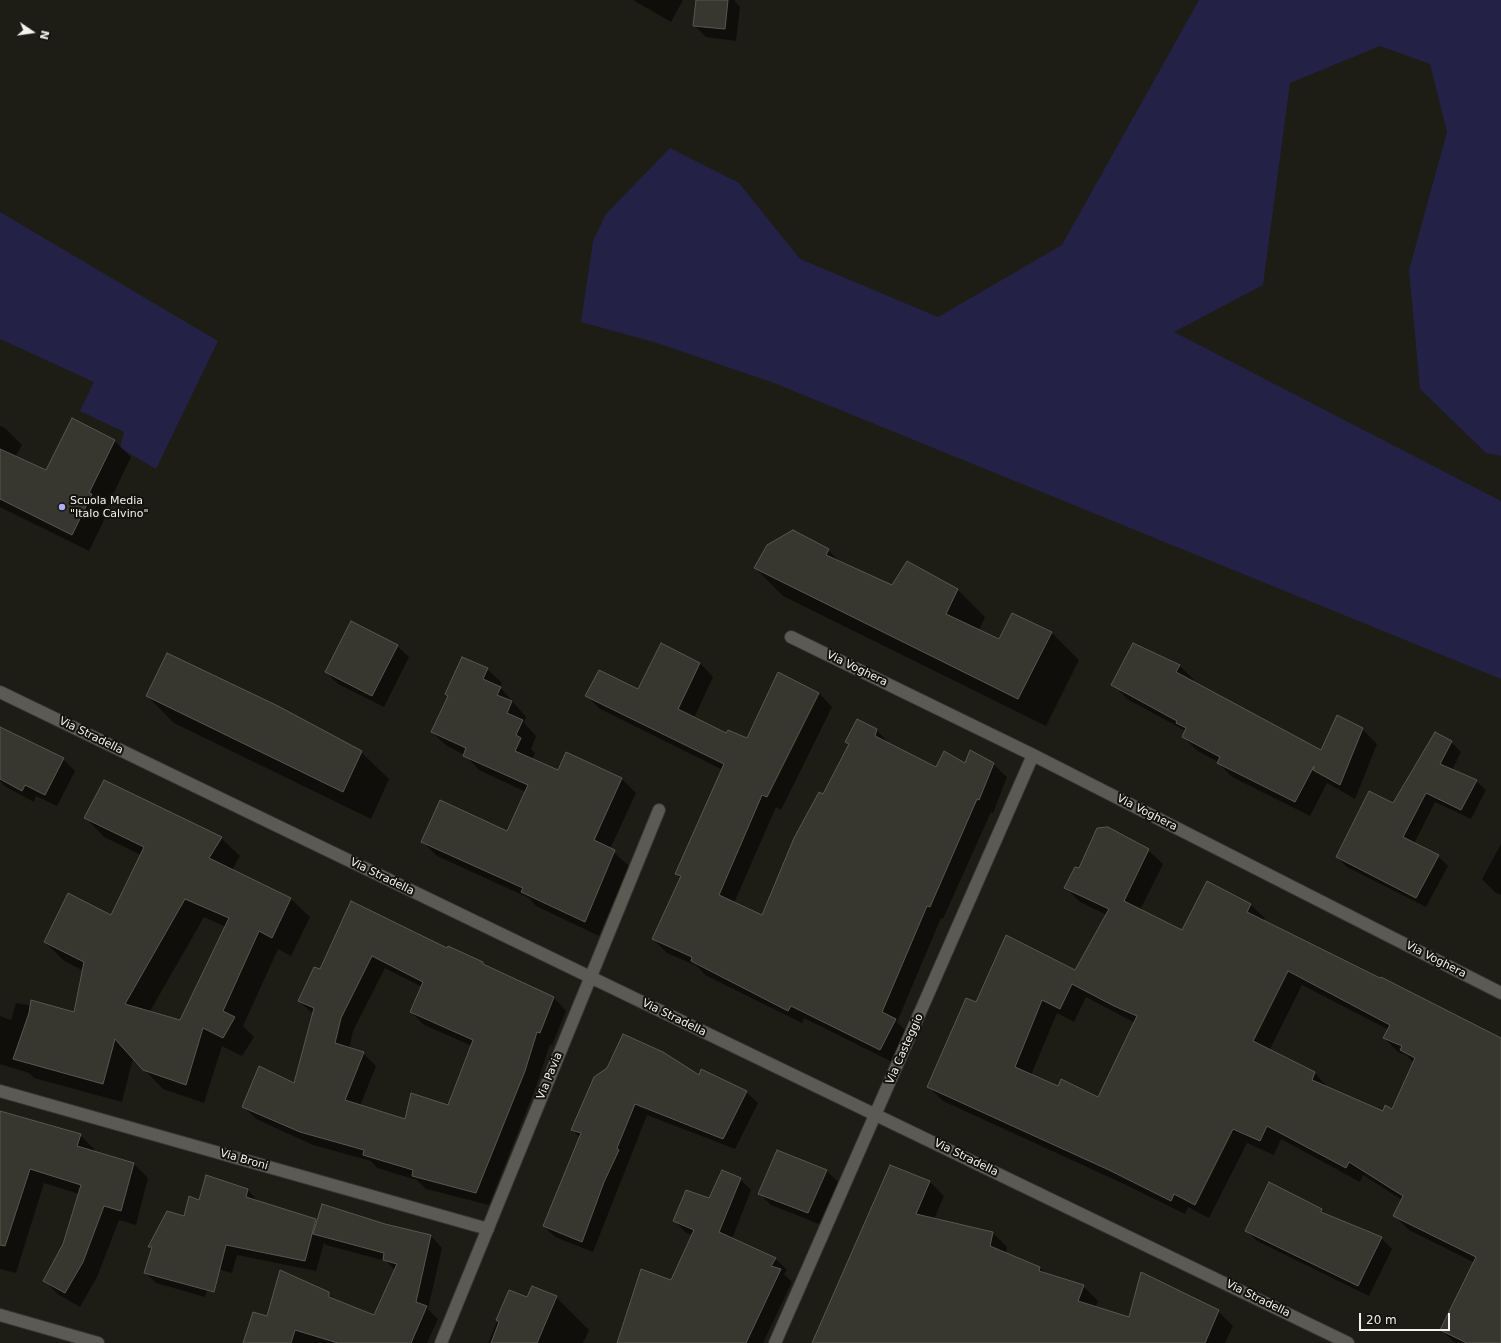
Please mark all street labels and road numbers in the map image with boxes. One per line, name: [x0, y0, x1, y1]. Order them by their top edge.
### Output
street label: Via Voghera: [824, 649, 890, 689]
street label: Via Stradella: [57, 715, 125, 757]
street label: Via Voghera: [1115, 792, 1179, 834]
street label: Via Stradella: [348, 856, 416, 898]
street label: Via Voghera: [1404, 939, 1468, 981]
street label: Via Stradella: [640, 997, 708, 1039]
street label: Via Casteggio: [884, 1012, 926, 1086]
street label: Via Pavia: [535, 1050, 565, 1102]
street label: Via Stradella: [932, 1137, 1000, 1179]
street label: Via Broni: [219, 1147, 269, 1173]
street label: Via Stradella: [1224, 1278, 1292, 1320]

